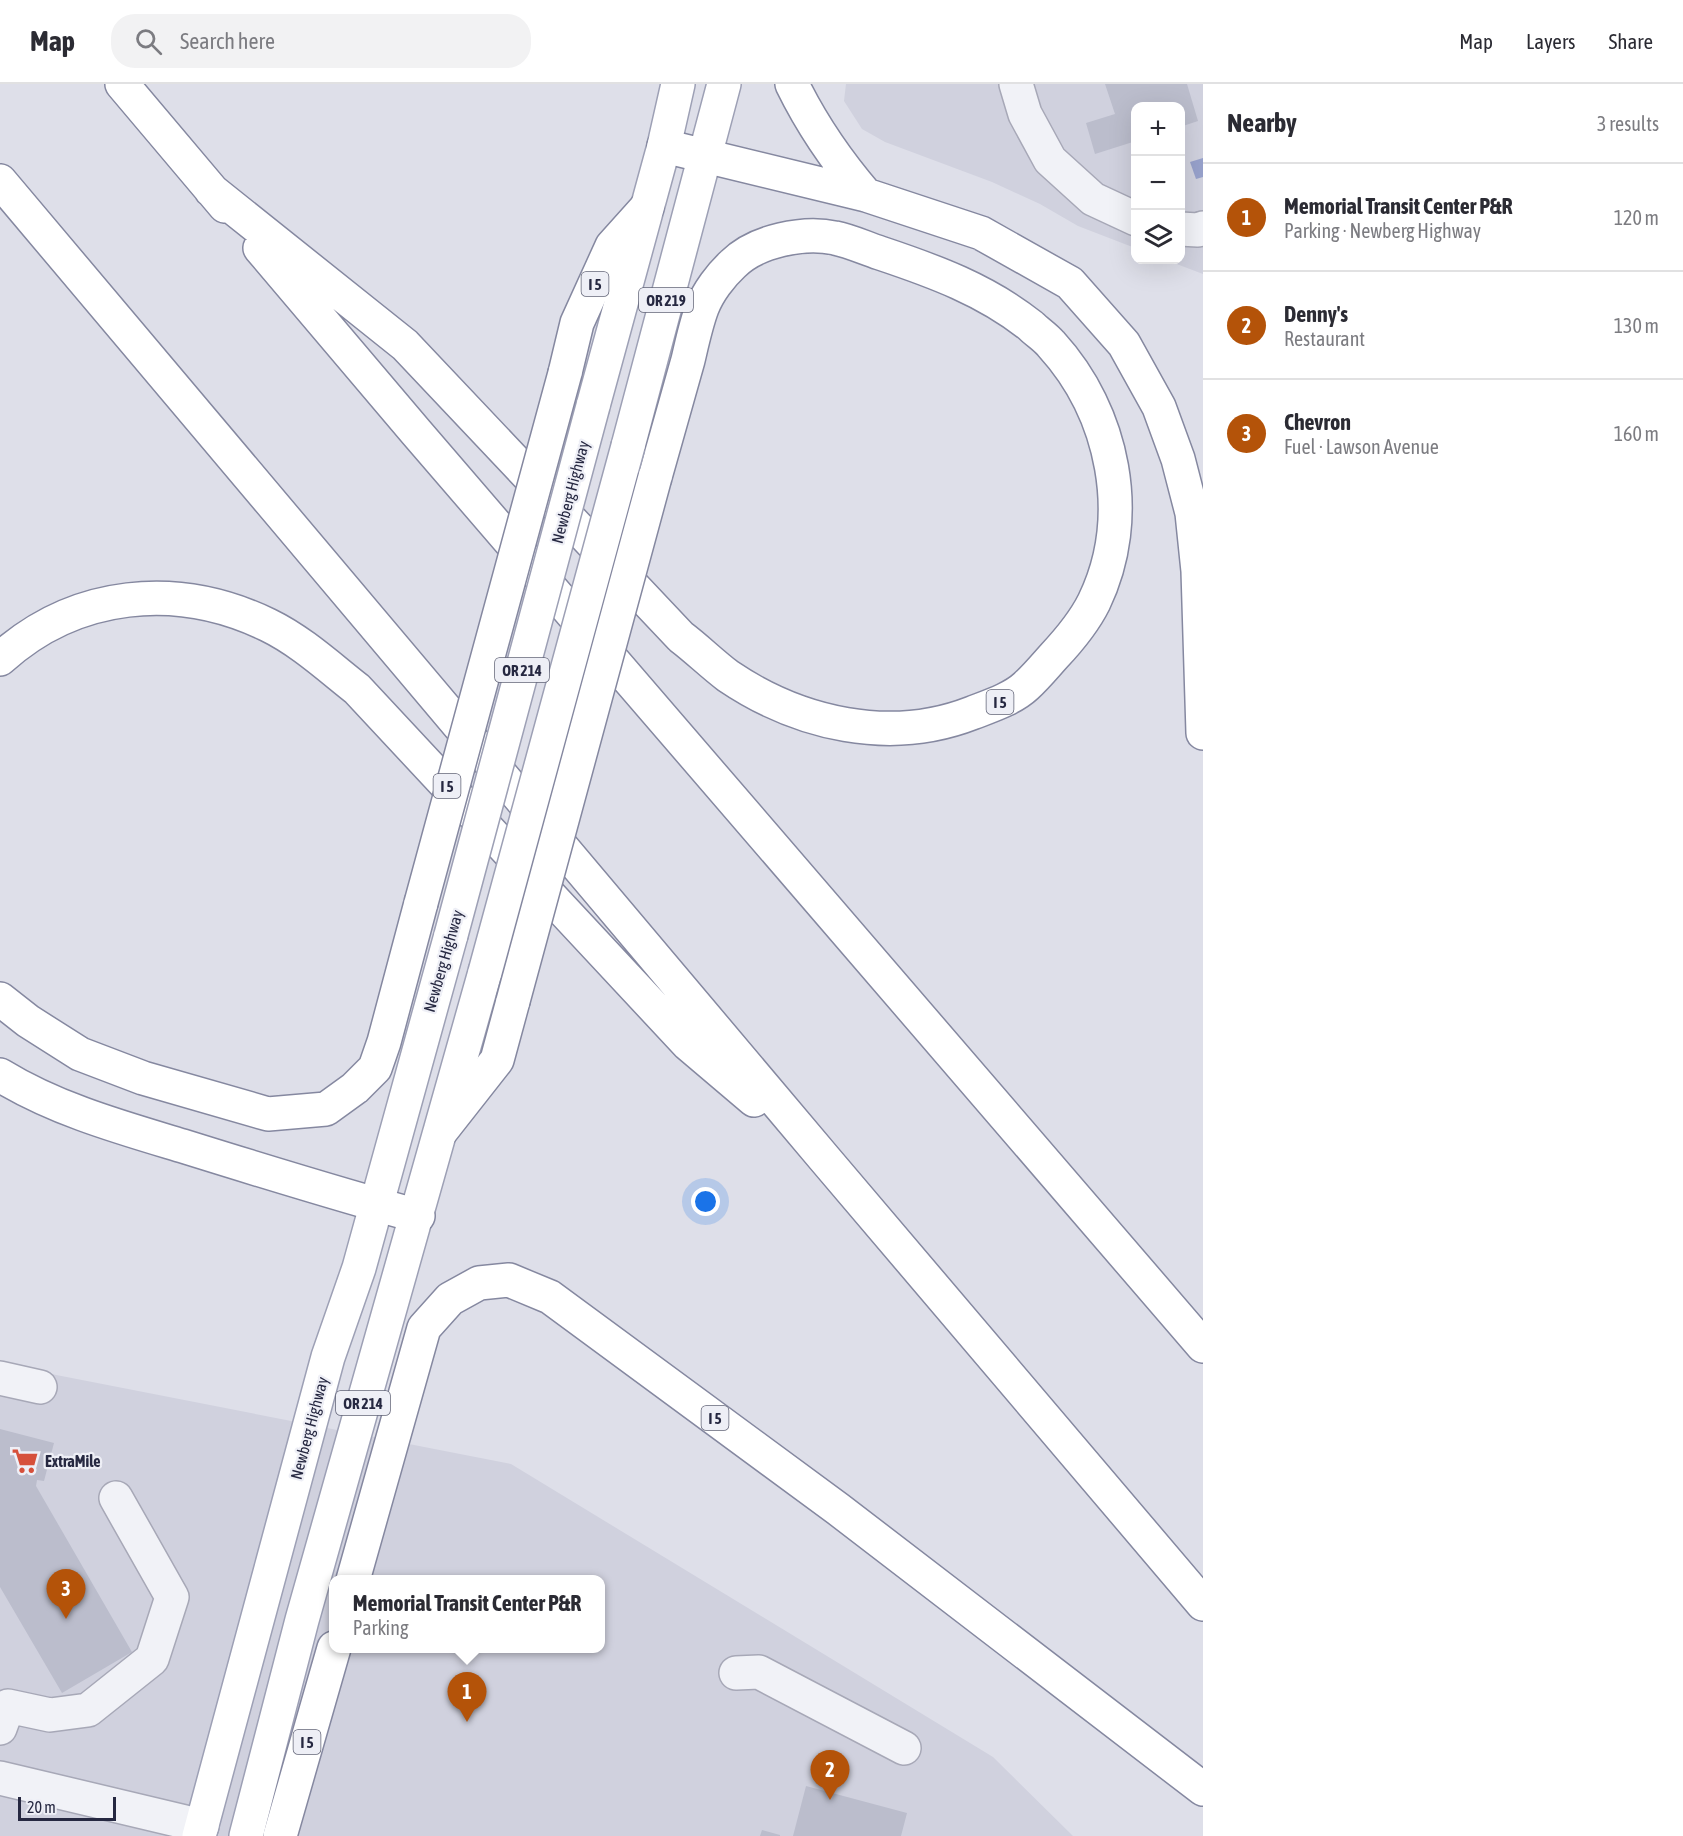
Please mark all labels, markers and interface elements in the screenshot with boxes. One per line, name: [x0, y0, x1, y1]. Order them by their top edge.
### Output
search box: [111, 14, 531, 68]
text: Map: [30, 25, 75, 57]
icon: search: [132, 25, 165, 58]
text: Search here: [180, 28, 275, 54]
text: Map: [1459, 29, 1493, 53]
text: Layers: [1526, 29, 1576, 53]
text: Share: [1609, 29, 1653, 53]
map controls: [1131, 102, 1185, 264]
button: +: [1131, 102, 1185, 156]
text: Nearby: [1227, 108, 1297, 138]
text: 3 results: [1597, 112, 1659, 135]
button: −: [1131, 156, 1185, 210]
text: Memorial Transit Center P&R: [1284, 193, 1512, 219]
text: 1: [1242, 206, 1251, 229]
text: 120 m: [1614, 206, 1659, 229]
button: layers: [1131, 210, 1185, 264]
text: Parking · Newberg Highway: [1284, 219, 1481, 242]
road number: I 5: [582, 272, 608, 296]
road number: OR 219: [639, 288, 693, 312]
text: Denny's: [1284, 301, 1348, 327]
text: 2: [1242, 314, 1251, 337]
text: 130 m: [1614, 314, 1659, 337]
text: Restaurant: [1284, 327, 1365, 350]
text: Chevron: [1284, 409, 1351, 435]
text: 3: [1242, 422, 1251, 445]
text: 160 m: [1614, 422, 1659, 445]
text: Fuel · Lawson Avenue: [1284, 435, 1439, 458]
street label: Newberg Highway: [548, 438, 593, 545]
road number: OR 214: [495, 658, 549, 682]
road number: I 5: [986, 690, 1014, 714]
road number: I 5: [434, 774, 460, 798]
street label: Newberg Highway: [420, 908, 467, 1014]
your location: [691, 1187, 720, 1216]
street label: Newberg Highway: [287, 1374, 332, 1481]
road number: OR 214: [336, 1391, 390, 1415]
road number: I 5: [702, 1406, 728, 1430]
supermarket icon: ExtraMile: [10, 1446, 40, 1476]
place label: ExtraMile: [45, 1452, 100, 1470]
pin: 3: [46, 1570, 86, 1619]
popup: [329, 1575, 605, 1653]
text: Memorial Transit Center P&R: [353, 1590, 581, 1616]
text: Parking: [353, 1616, 409, 1639]
pin: 1: [448, 1672, 486, 1722]
road number: I 5: [294, 1730, 320, 1754]
pin: 2: [810, 1750, 850, 1800]
scale bar: [18, 1794, 116, 1822]
text: 20 m: [27, 1798, 56, 1816]

